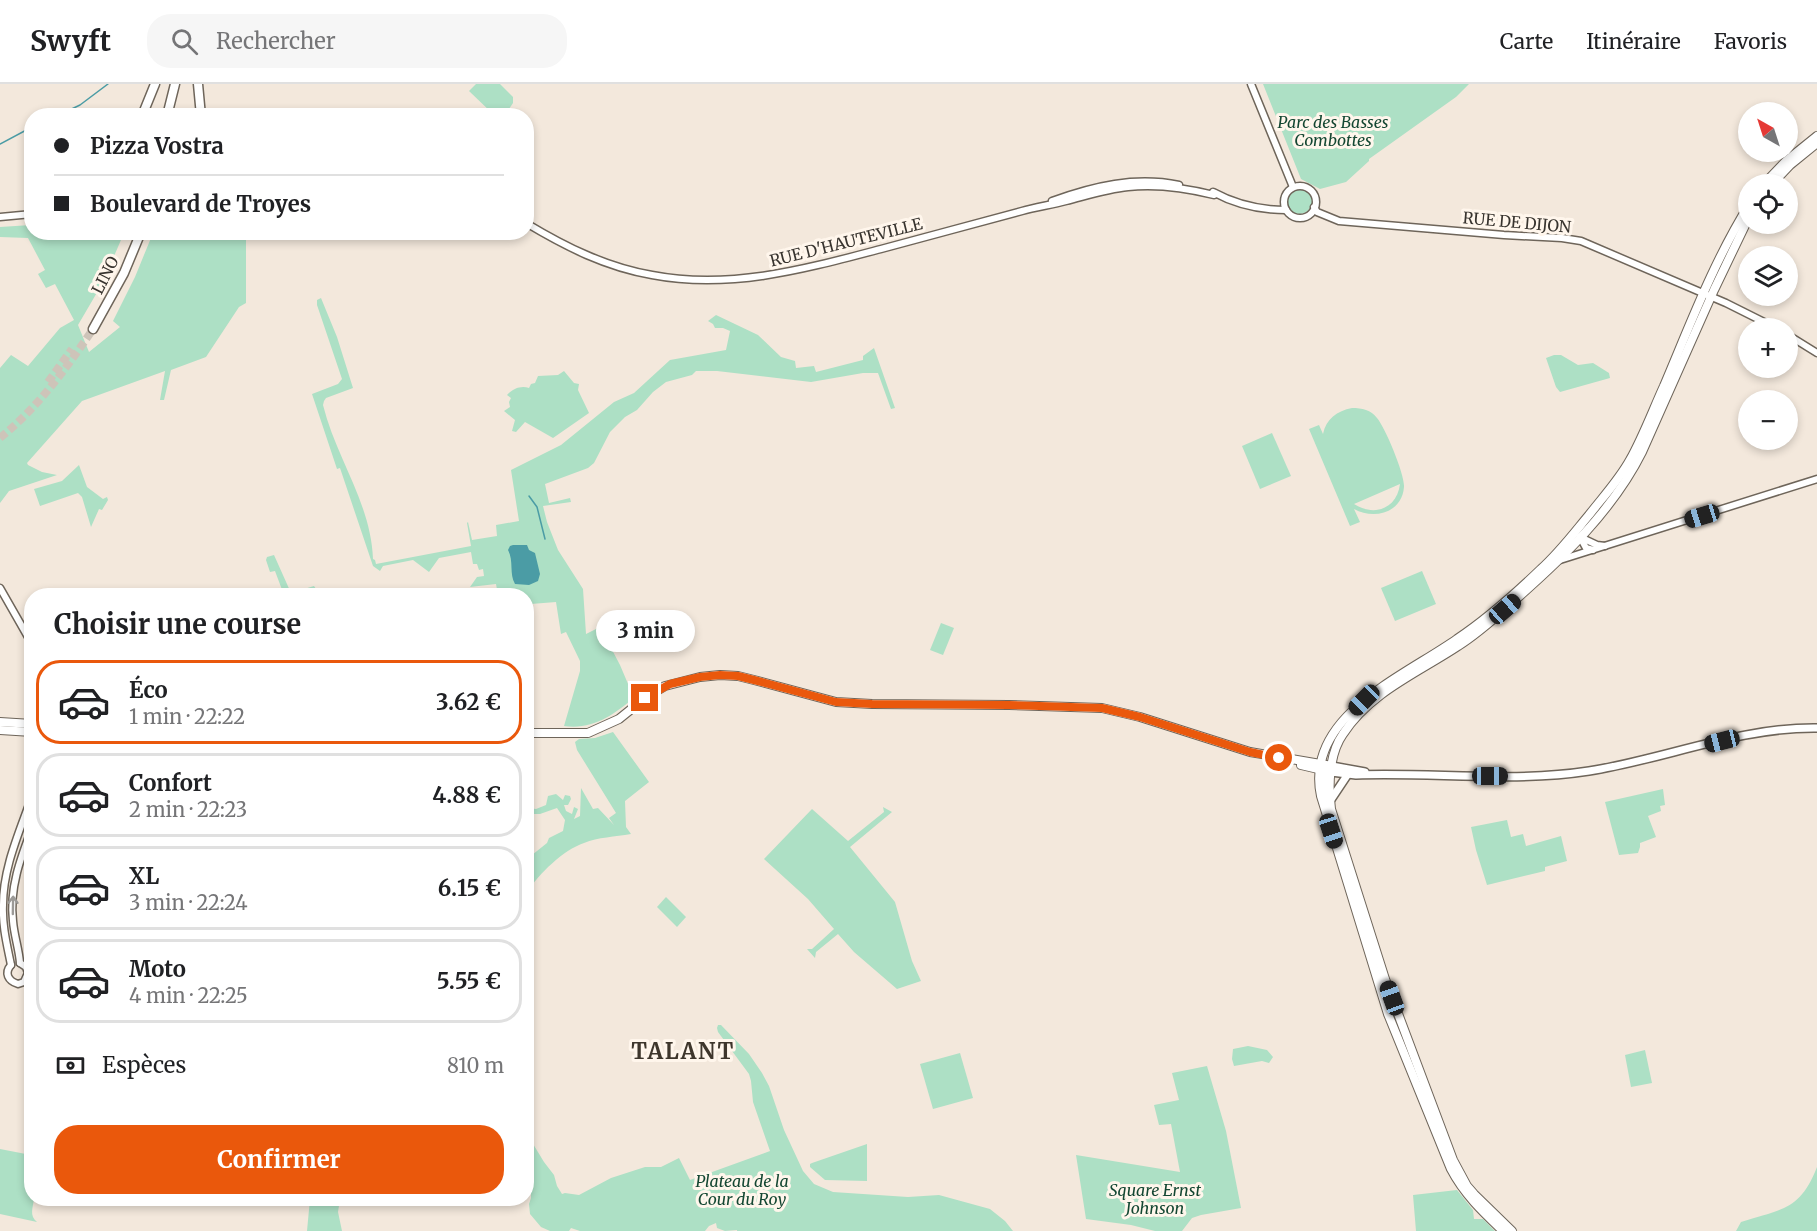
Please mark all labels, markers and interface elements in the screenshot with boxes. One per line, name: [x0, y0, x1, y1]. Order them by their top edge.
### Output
search box: [147, 14, 567, 68]
text: Swyft: [30, 23, 111, 59]
icon: search: [168, 25, 201, 58]
text: Rechercher: [216, 27, 336, 55]
text: Carte: [1500, 28, 1553, 55]
text: Itinéraire: [1586, 28, 1681, 55]
text: Favoris: [1714, 28, 1787, 55]
north arrow: [1738, 102, 1798, 162]
map controls: [1738, 102, 1798, 450]
park label: Parc des Basses Combottes: [1277, 112, 1389, 150]
text: Pizza Vostra: [90, 132, 224, 160]
button: locate: [1738, 174, 1798, 234]
text: Boulevard de Troyes: [90, 190, 311, 218]
street label: RUE DE DIJON: [1462, 207, 1573, 237]
street label: RUE D'HAUTEVILLE: [768, 213, 925, 271]
button: layers: [1738, 246, 1798, 306]
street label: LINO: [87, 252, 123, 297]
button: +: [1738, 318, 1798, 378]
button: −: [1738, 390, 1798, 450]
car: [1682, 502, 1722, 530]
car: [1486, 590, 1524, 628]
text: Choisir une course: [54, 607, 301, 641]
callout: 3 min: [596, 611, 694, 653]
text: 3 min: [617, 618, 674, 643]
icon: car: [57, 675, 111, 729]
text: Éco: [129, 676, 168, 704]
car: [1345, 681, 1383, 719]
route end: [631, 684, 658, 711]
text: 3.62 €: [436, 688, 501, 716]
text: 1 min · 22:22: [129, 704, 245, 729]
car: [1702, 728, 1742, 754]
route start: [1265, 744, 1292, 771]
car: [1472, 767, 1508, 785]
icon: car: [57, 768, 111, 822]
text: Confort: [129, 769, 212, 797]
text: 4.88 €: [432, 781, 501, 809]
text: 2 min · 22:23: [129, 797, 247, 822]
car: [1317, 811, 1345, 851]
icon: car: [57, 861, 111, 915]
text: XL: [129, 862, 159, 890]
text: 6.15 €: [438, 874, 501, 902]
text: 3 min · 22:24: [129, 890, 248, 915]
one-way arrow: [7, 896, 18, 916]
icon: car: [57, 954, 111, 1008]
text: Moto: [129, 955, 186, 983]
text: 5.55 €: [437, 967, 501, 995]
car: [1377, 978, 1407, 1018]
text: 4 min · 22:25: [129, 983, 248, 1008]
district label: TALANT: [631, 1037, 735, 1065]
icon: cash: [54, 1049, 87, 1082]
text: Espèces: [102, 1051, 186, 1079]
text: 810 m: [447, 1053, 504, 1078]
button: Confirmer: [54, 1125, 504, 1194]
park label: Plateau de la Cour du Roy: [695, 1171, 789, 1209]
park label: Square Ernst Johnson: [1109, 1180, 1201, 1218]

